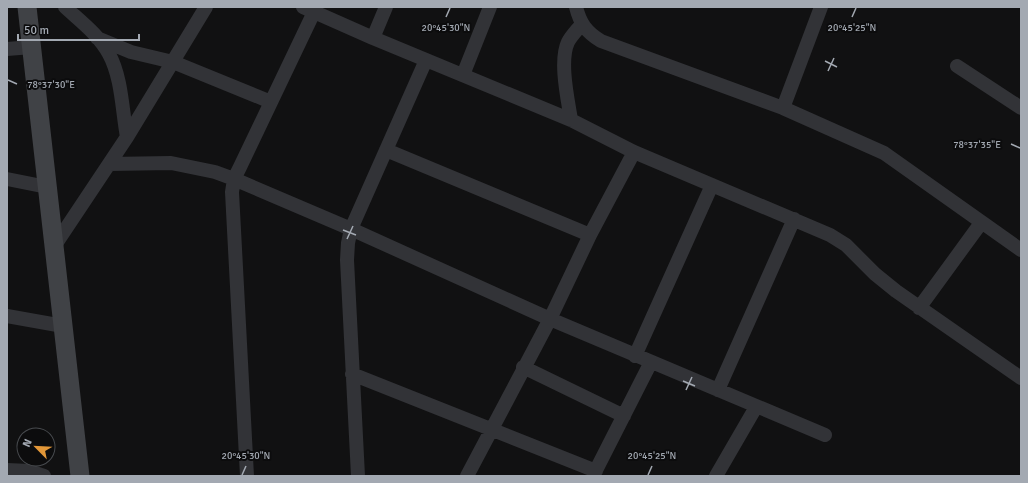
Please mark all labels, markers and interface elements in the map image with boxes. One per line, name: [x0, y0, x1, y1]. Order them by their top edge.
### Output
scale bar: [18, 16, 139, 42]
text: 20°45'30"N: [422, 22, 470, 34]
text: 20°45'25"N: [828, 22, 876, 34]
text: 50 m: [24, 23, 49, 38]
text: 78°37'30"E: [27, 79, 75, 91]
text: 78°37'35"E: [953, 139, 1001, 151]
north arrow: [16, 427, 56, 467]
text: N: [20, 437, 35, 449]
text: 20°45'30"N: [222, 450, 270, 462]
text: 20°45'25"N: [628, 450, 676, 462]

